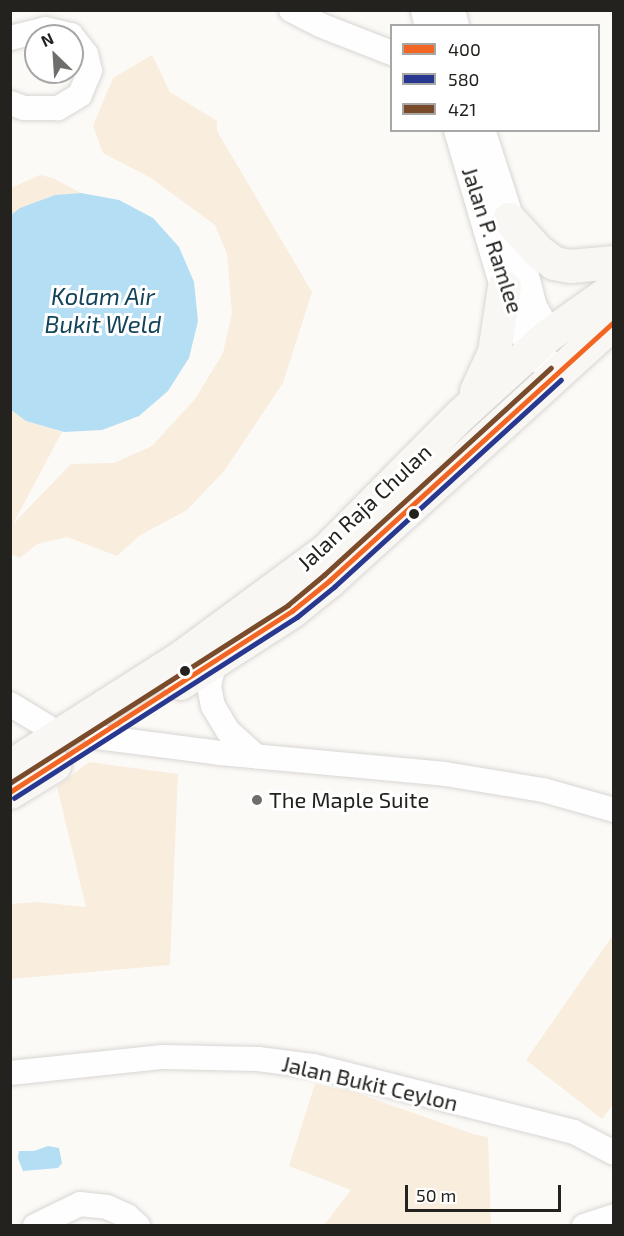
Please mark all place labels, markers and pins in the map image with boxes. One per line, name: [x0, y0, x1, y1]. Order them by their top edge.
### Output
unlabelled marker: [408, 508, 420, 520]
unlabelled marker: [179, 665, 191, 677]
place label: The Maple Suite: [269, 787, 429, 813]
marker: The Maple Suite: [250, 793, 264, 807]

